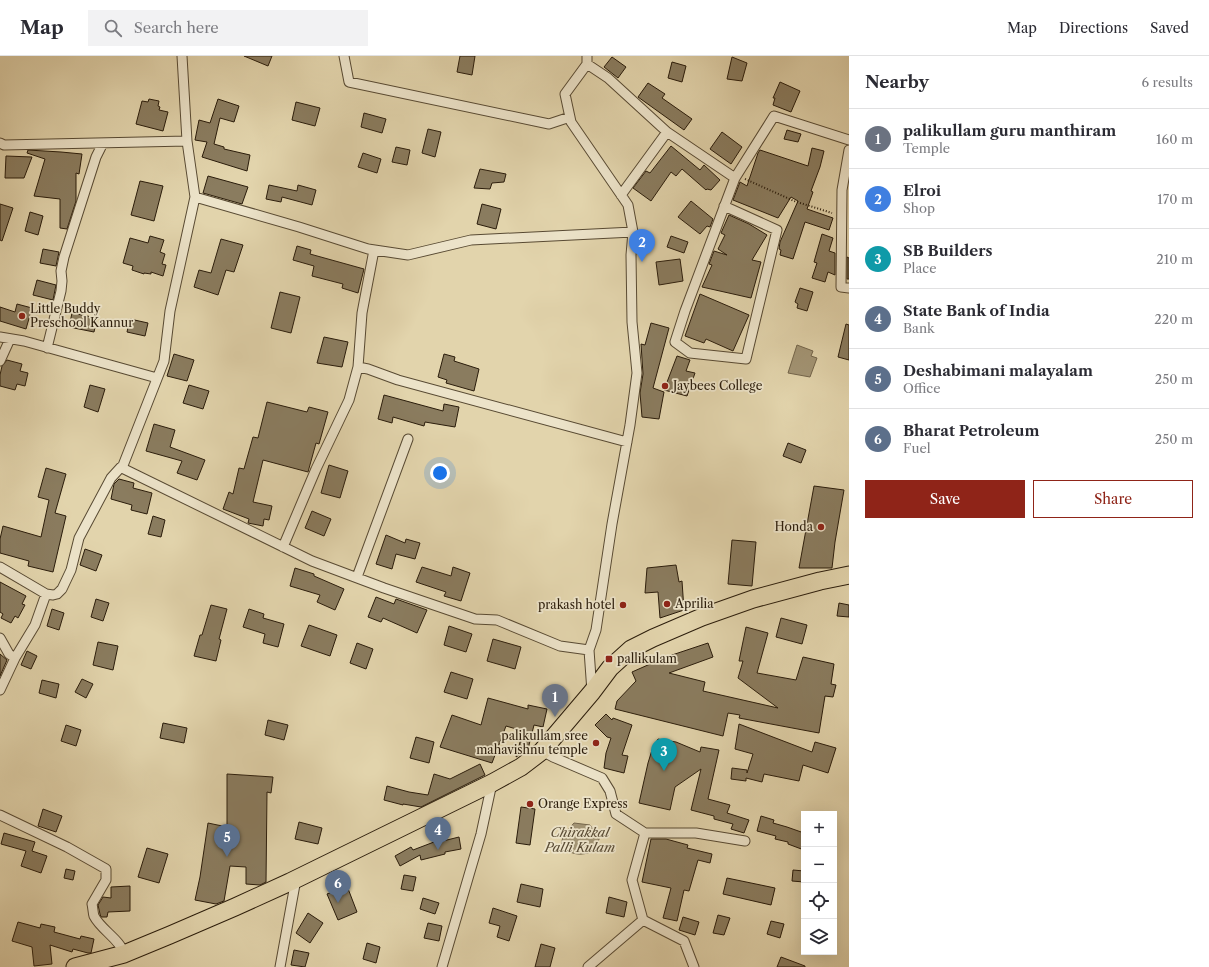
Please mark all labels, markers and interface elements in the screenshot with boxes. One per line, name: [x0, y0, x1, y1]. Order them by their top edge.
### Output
search box: [88, 10, 368, 46]
text: Map: [20, 16, 64, 39]
icon: search: [102, 17, 124, 39]
text: Search here: [134, 18, 219, 37]
text: Map: [1007, 19, 1037, 37]
text: Directions: [1059, 19, 1128, 37]
text: Saved: [1150, 19, 1189, 37]
text: Nearby: [865, 72, 929, 92]
text: 6 results: [1142, 74, 1193, 90]
text: palikullam guru manthiram: [903, 121, 1116, 140]
text: 1: [875, 131, 881, 147]
text: 160 m: [1156, 131, 1193, 147]
text: Temple: [903, 140, 950, 156]
text: Elroi: [903, 181, 941, 200]
text: 2: [874, 191, 882, 207]
text: 170 m: [1157, 191, 1193, 207]
text: Shop: [903, 200, 935, 216]
pin: 2: [629, 229, 655, 262]
text: SB Builders: [903, 241, 993, 260]
text: 3: [874, 251, 882, 267]
text: 210 m: [1156, 251, 1193, 267]
text: Place: [903, 260, 936, 276]
place label: Little Buddy Preschool Kannur: [30, 301, 133, 330]
text: State Bank of India: [903, 301, 1050, 320]
marker: Little Buddy Preschool Kannur: [17, 311, 27, 321]
text: 4: [874, 311, 882, 327]
text: 220 m: [1154, 311, 1193, 327]
text: Bank: [903, 320, 935, 336]
text: Deshabimani malayalam: [903, 361, 1093, 380]
text: 5: [874, 371, 882, 387]
text: 250 m: [1155, 371, 1193, 387]
place label: Jaybees College: [671, 378, 763, 393]
text: Office: [903, 380, 940, 396]
marker: Jaybees College: [660, 381, 670, 391]
text: Bharat Petroleum: [903, 421, 1039, 440]
text: 6: [874, 431, 882, 447]
text: 250 m: [1155, 431, 1193, 447]
text: Fuel: [903, 440, 931, 456]
your location: [430, 463, 450, 483]
button: Save: [865, 480, 1025, 518]
button: Share: [1033, 480, 1193, 518]
place label: Honda: [774, 519, 814, 534]
marker: Honda: [816, 522, 826, 532]
place label: Aprilia: [674, 596, 714, 611]
place label: prakash hotel: [538, 597, 615, 612]
marker: Aprilia: [662, 599, 672, 609]
marker: prakash hotel: [618, 600, 628, 610]
place label: pallikulam: [617, 651, 677, 666]
marker: pallikulam: [604, 654, 614, 664]
pin: 1: [542, 684, 568, 717]
place label: palikullam sree mahavishnu temple: [476, 728, 588, 757]
marker: palikullam sree mahavishnu temple: [591, 738, 601, 748]
pin: 3: [651, 738, 677, 771]
place label: Orange Express: [538, 796, 628, 811]
marker: Orange Express: [525, 799, 535, 809]
map controls: [801, 811, 837, 955]
button: +: [801, 811, 837, 847]
pin: 4: [425, 817, 451, 850]
pin: 5: [214, 824, 240, 857]
water label: Chirakkal Palli Kulam: [544, 824, 615, 855]
button: −: [801, 847, 837, 883]
pin: 6: [325, 870, 351, 903]
button: locate: [801, 883, 837, 919]
button: layers: [801, 919, 837, 955]

